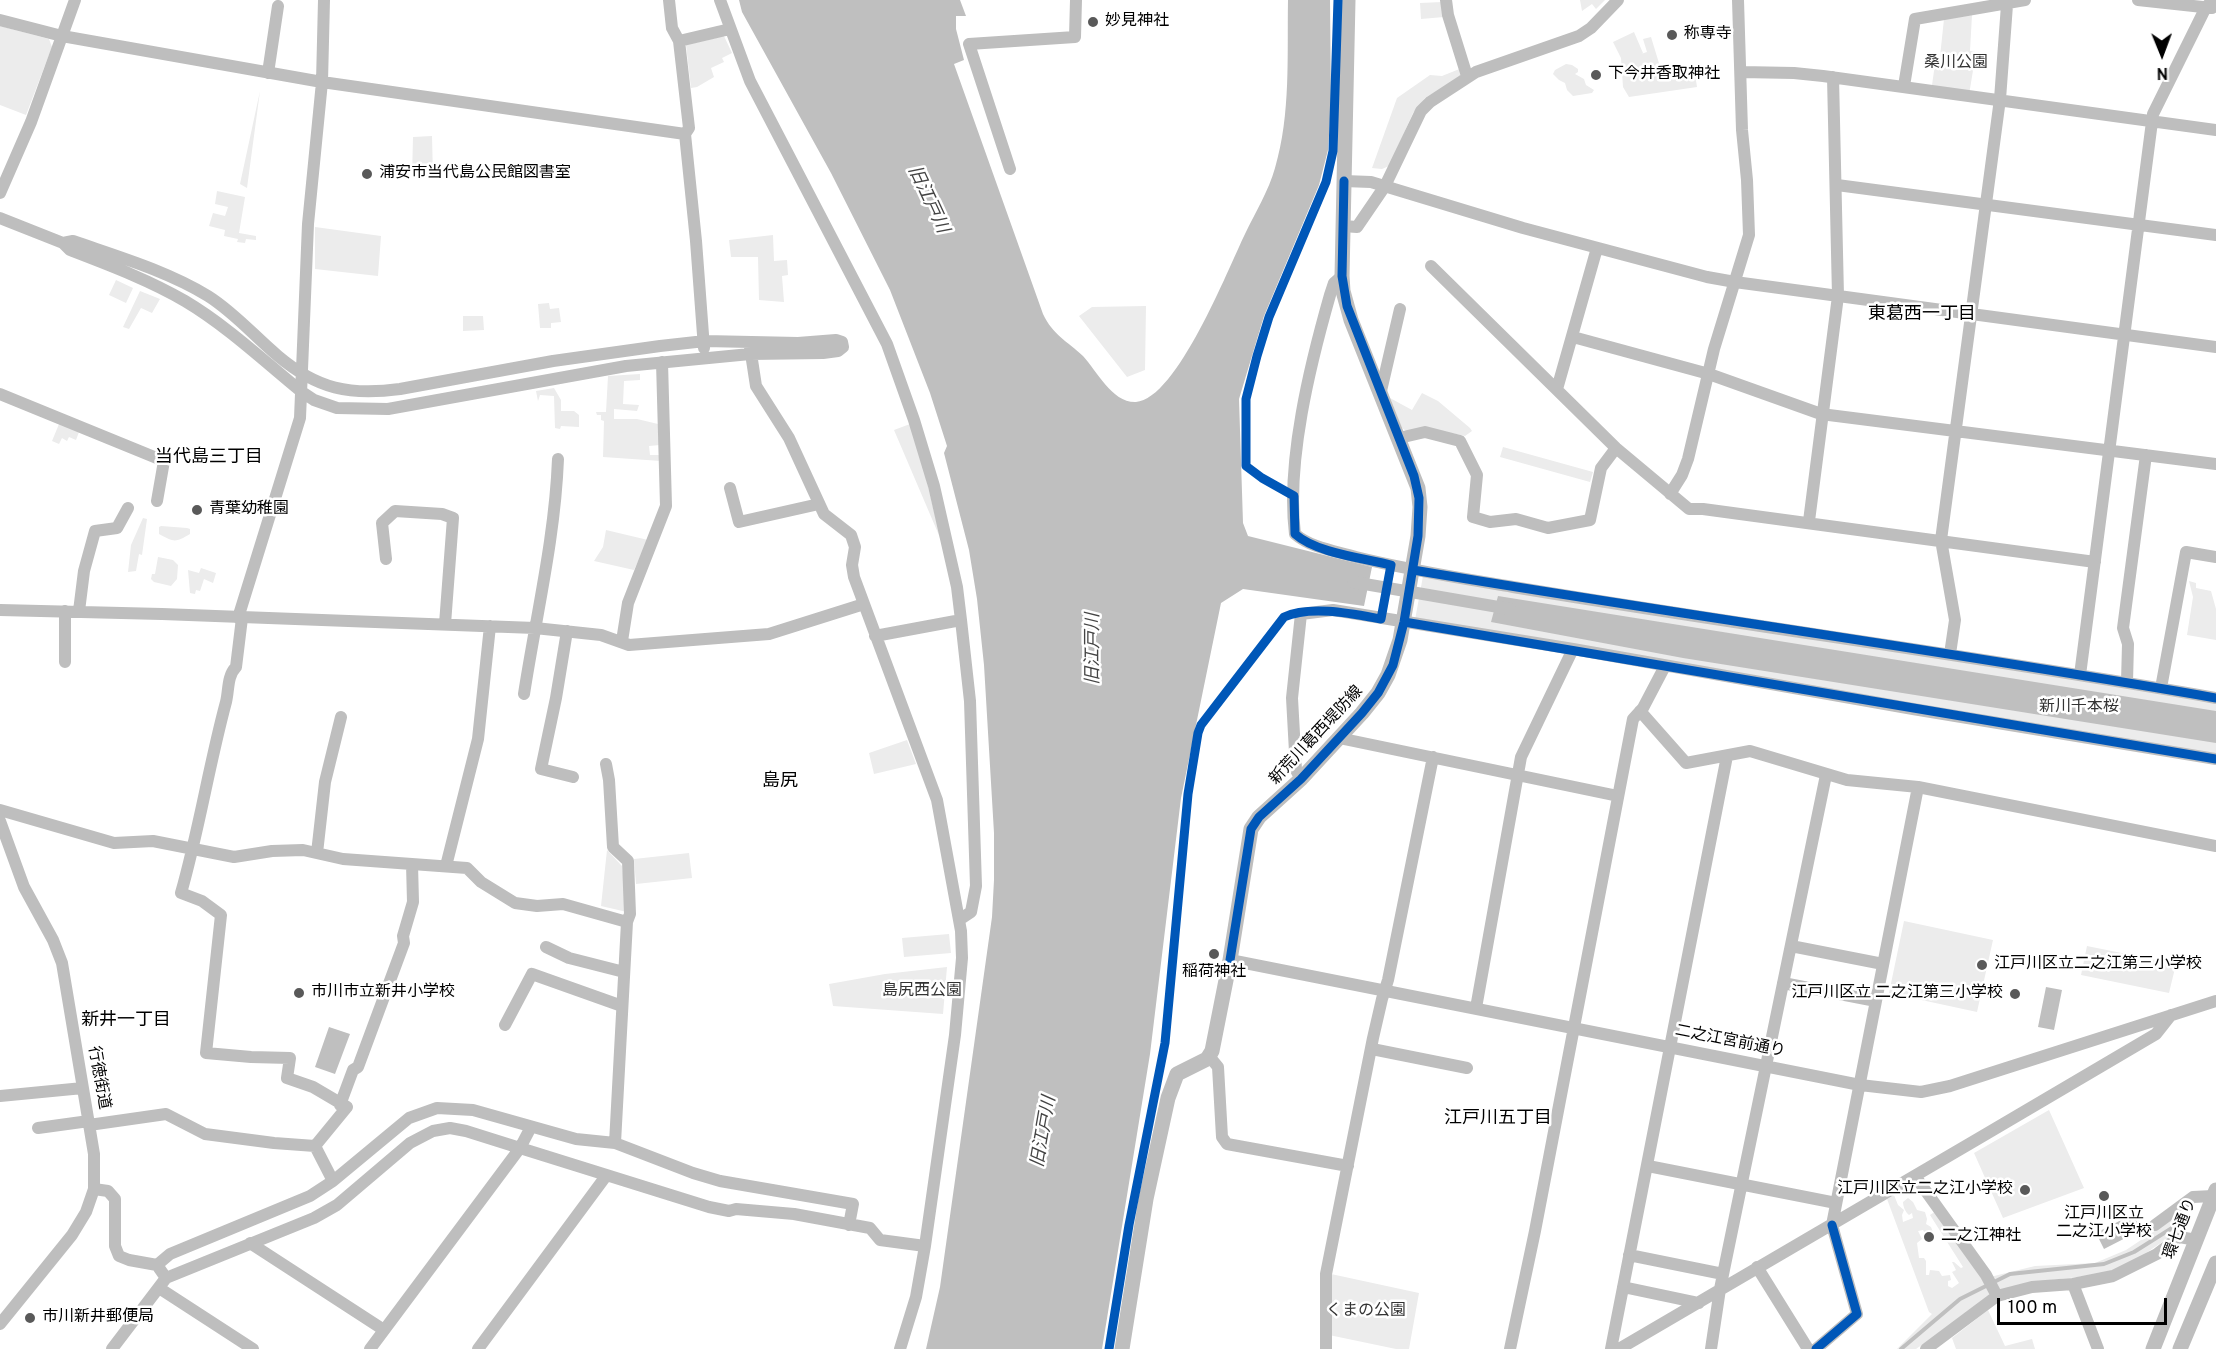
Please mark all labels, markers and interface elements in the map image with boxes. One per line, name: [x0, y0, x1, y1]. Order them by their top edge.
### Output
place label: 妙見神社: [1105, 12, 1169, 32]
marker: 妙見神社: [1086, 15, 1100, 29]
north arrow: [2132, 24, 2192, 84]
place label: 称専寺: [1684, 25, 1732, 45]
marker: 称専寺: [1665, 28, 1679, 42]
park label: 桑川公園: [1924, 54, 1988, 74]
text: N: [2156, 62, 2168, 82]
place label: 下今井香取神社: [1608, 65, 1720, 85]
marker: 下今井香取神社: [1589, 68, 1603, 82]
water label: 旧江戸川: [902, 163, 952, 237]
place label: 浦安市当代島公民館図書室: [379, 164, 571, 184]
marker: 浦安市当代島公民館図書室: [360, 167, 374, 181]
district label: 東葛西一丁目: [1868, 304, 1976, 326]
district label: 当代島三丁目: [155, 447, 263, 469]
place label: 青葉幼稚園: [209, 500, 289, 520]
marker: 青葉幼稚園: [190, 503, 204, 517]
water label: 旧江戸川: [1083, 613, 1105, 685]
street label: 新荒川葛西堤防線: [1266, 683, 1368, 789]
park label: 新川千本桜: [2039, 698, 2119, 718]
district label: 島尻: [762, 771, 798, 793]
marker: 稲荷神社: [1207, 947, 1221, 961]
place label: 江戸川区立二之江第三小学校: [1994, 955, 2202, 975]
marker: 江戸川区立二之江第三小学校: [1975, 958, 1989, 972]
place label: 稲荷神社: [1182, 963, 1246, 983]
park label: 島尻西公園: [882, 982, 962, 1002]
place label: 市川市立新井小学校: [311, 983, 455, 1003]
place label: 江戸川区立 二之江第三小学校: [1791, 984, 2003, 1004]
marker: 市川市立新井小学校: [292, 986, 306, 1000]
marker: 江戸川区立 二之江第三小学校: [2008, 987, 2022, 1001]
district label: 新井一丁目: [81, 1010, 171, 1032]
street label: 二之江宮前通り: [1673, 1022, 1787, 1062]
street label: 行徳街道: [83, 1045, 113, 1111]
water label: 旧江戸川: [1028, 1095, 1062, 1169]
district label: 江戸川五丁目: [1444, 1108, 1552, 1130]
place label: 江戸川区立二之江小学校: [1837, 1180, 2013, 1200]
marker: 江戸川区立二之江小学校: [2018, 1183, 2032, 1197]
marker: 江戸川区立 二之江小学校: [2097, 1189, 2111, 1203]
street label: 環七通り: [2161, 1196, 2201, 1262]
place label: 江戸川区立 二之江小学校: [2056, 1205, 2152, 1243]
place label: 二之江神社: [1941, 1227, 2021, 1247]
marker: 二之江神社: [1922, 1230, 1936, 1244]
scale bar: [2000, 1286, 2170, 1324]
text: 100 m: [2008, 1297, 2057, 1320]
park label: くまの公園: [1326, 1302, 1406, 1322]
place label: 市川新井郵便局: [42, 1308, 154, 1328]
marker: 市川新井郵便局: [23, 1311, 37, 1325]

